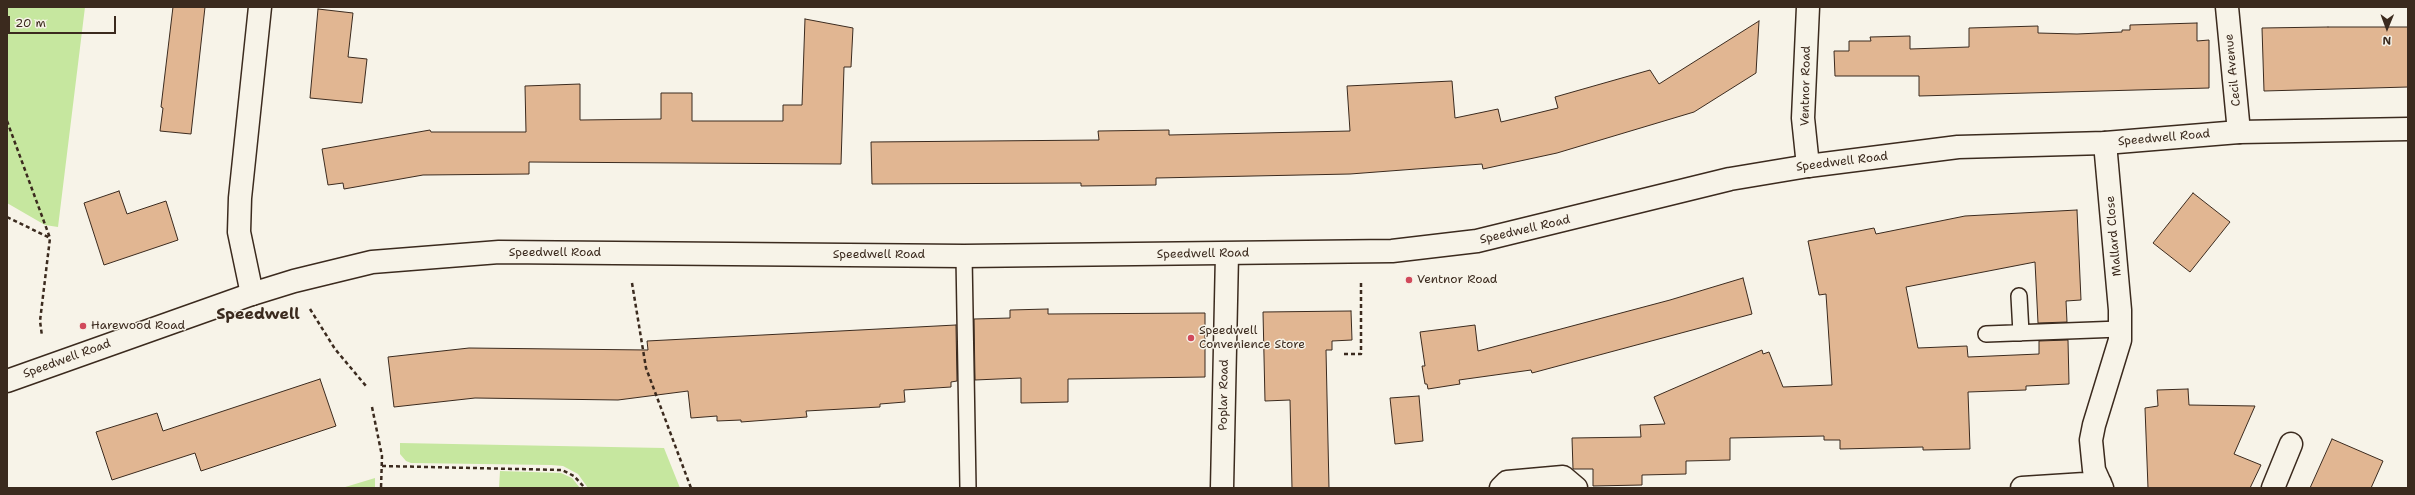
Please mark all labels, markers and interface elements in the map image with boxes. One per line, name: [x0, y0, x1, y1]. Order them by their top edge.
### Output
scale bar: [10, 8, 118, 34]
north arrow: [2367, 8, 2407, 48]
text: 20 m: [15, 15, 46, 31]
street label: Cecil Avenue: [2222, 33, 2244, 107]
text: N: [2382, 33, 2391, 48]
street label: Ventnor Road: [1798, 46, 1814, 126]
street label: Speedwell Road: [2117, 127, 2211, 149]
street label: Speedwell Road: [1795, 149, 1889, 175]
street label: Mallard Close: [2103, 195, 2125, 277]
street label: Speedwell Road: [1478, 213, 1572, 247]
street label: Speedwell Road: [509, 246, 601, 260]
street label: Speedwell Road: [1157, 246, 1249, 262]
street label: Speedwell Road: [833, 248, 925, 262]
place label: Ventnor Road: [1417, 273, 1497, 287]
marker: Ventnor Road: [1404, 275, 1414, 285]
district label: Speedwell: [216, 305, 300, 325]
place label: Harewood Road: [91, 319, 185, 333]
marker: Harewood Road: [78, 321, 88, 331]
place label: Speedwell Convenience Store: [1199, 324, 1305, 352]
marker: Speedwell Convenience Store: [1186, 333, 1196, 343]
street label: Speedwell Road: [21, 336, 113, 382]
street label: Poplar Road: [1216, 359, 1232, 431]

